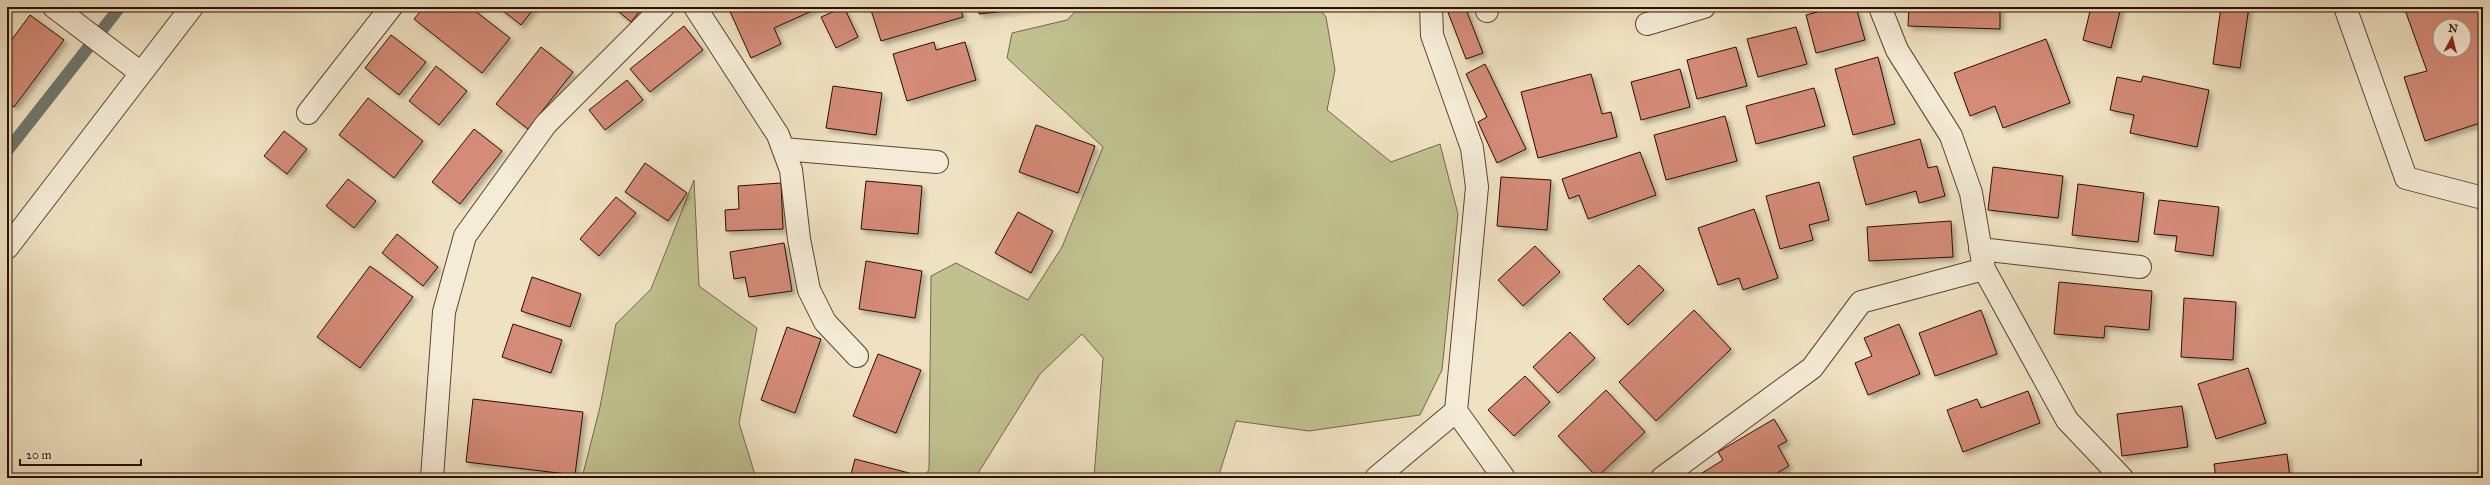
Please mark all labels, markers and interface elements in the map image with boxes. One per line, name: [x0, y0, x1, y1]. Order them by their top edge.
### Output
north arrow: [2432, 18, 2472, 58]
text: N: [2448, 22, 2459, 36]
scale bar: [20, 441, 141, 467]
text: 20 m: [26, 448, 52, 462]

